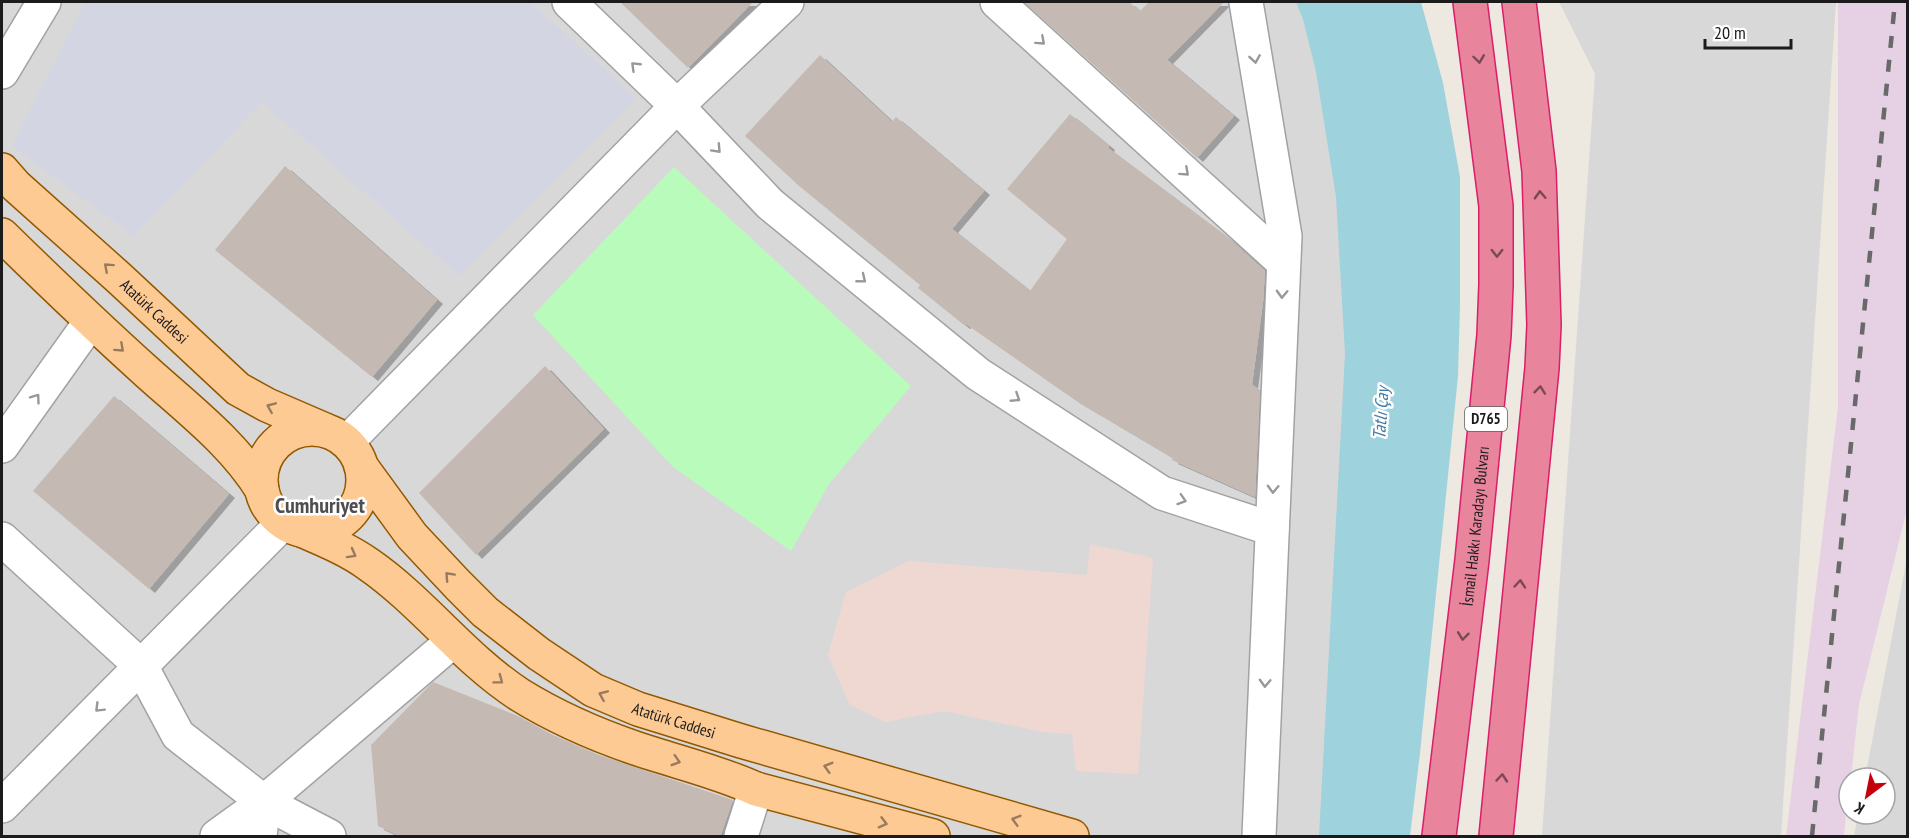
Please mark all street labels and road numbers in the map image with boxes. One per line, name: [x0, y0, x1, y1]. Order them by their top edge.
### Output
street label: Atatürk Caddesi: [116, 275, 193, 348]
road number: D765: [1465, 407, 1507, 431]
street label: İsmail Hakkı Karadayı Bulvarı: [1457, 445, 1493, 607]
street label: Atatürk Caddesi: [629, 698, 718, 743]

